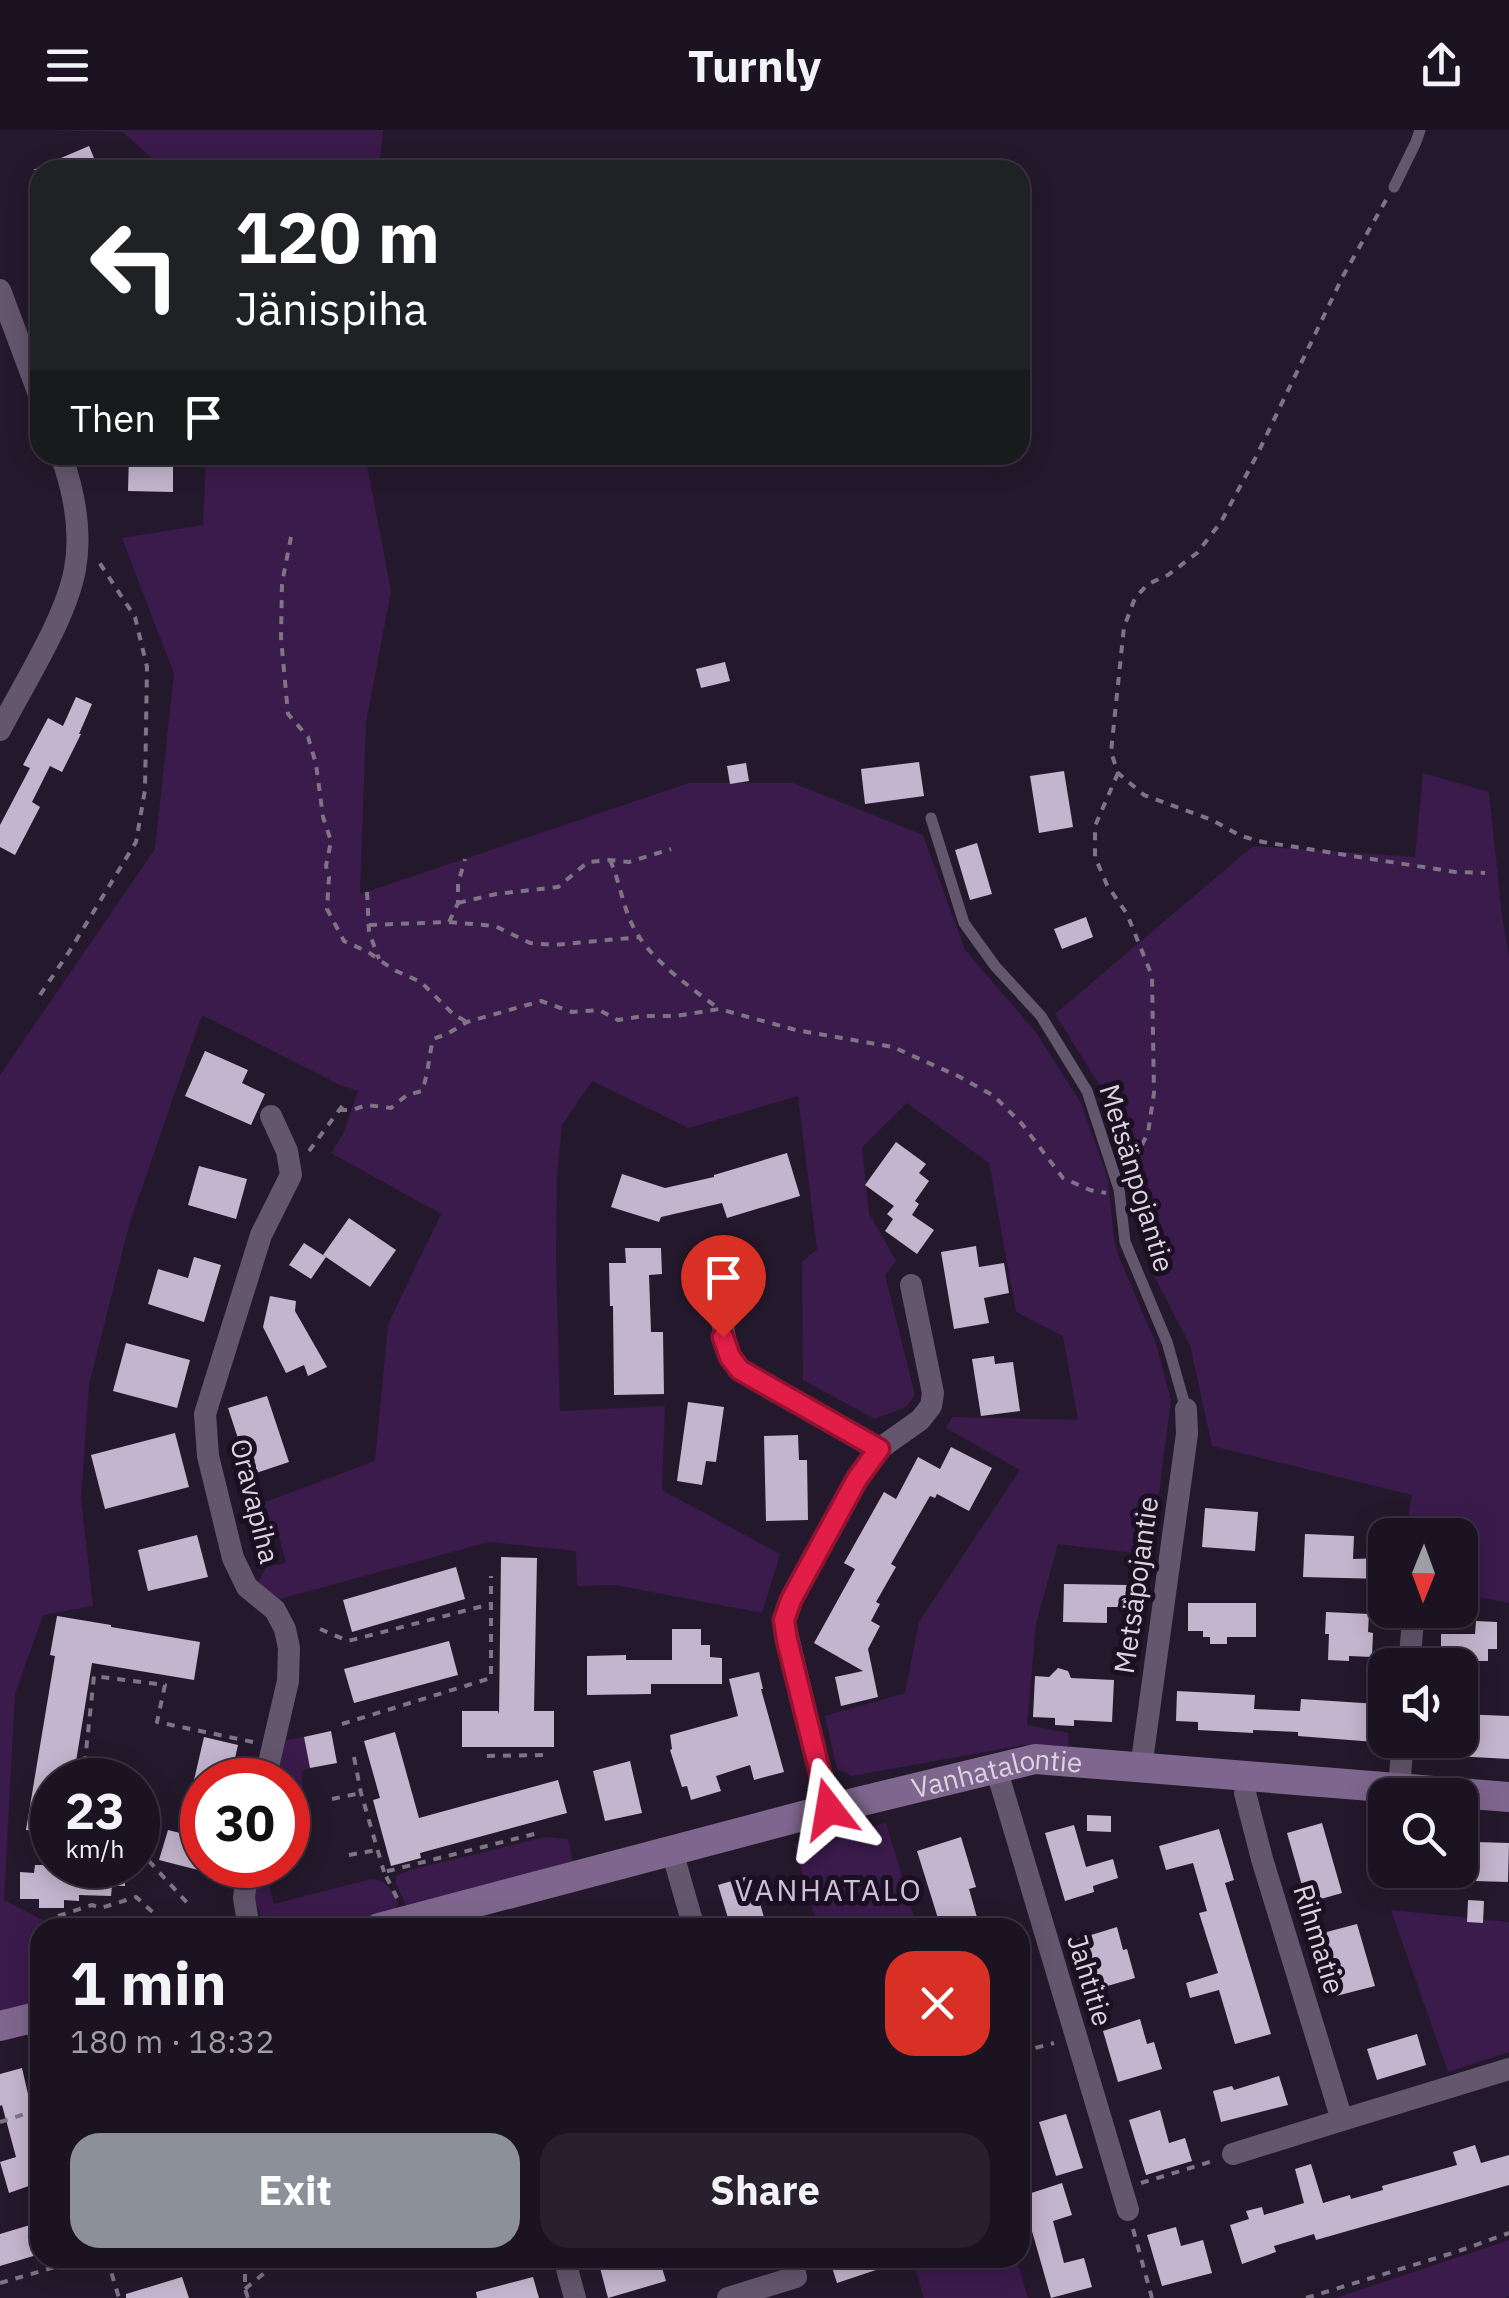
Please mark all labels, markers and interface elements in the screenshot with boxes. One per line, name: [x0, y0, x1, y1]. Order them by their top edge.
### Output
text: Turnly: [688, 36, 821, 94]
icon: menu: [40, 38, 95, 93]
icon: share: [1414, 38, 1469, 93]
text: 120 m: [235, 191, 440, 282]
icon: left: [70, 200, 200, 330]
text: Jänispiha: [235, 279, 428, 337]
icon: arrive: [176, 390, 231, 445]
text: Then: [70, 393, 156, 442]
street label: Metsänpojantie: [1091, 1079, 1184, 1276]
pin: [681, 1235, 766, 1338]
icon: arrive: [696, 1250, 751, 1305]
street label: Oravapiha: [222, 1435, 289, 1567]
street label: Metsäpojantie: [1105, 1494, 1166, 1676]
north arrow: [1368, 1518, 1478, 1628]
map controls: [1368, 1518, 1478, 1888]
button: sound: [1368, 1648, 1478, 1758]
street label: Vanhatalontie: [908, 1740, 1084, 1806]
position arrow: [777, 1757, 881, 1861]
speed limit sign: 30: [180, 1758, 310, 1888]
text: 23: [65, 1778, 125, 1843]
button: search: [1368, 1778, 1478, 1888]
text: km/h: [66, 1832, 124, 1865]
district label: VANHATALO: [735, 1870, 923, 1909]
street label: Rihmatie: [1285, 1880, 1354, 1998]
street label: Jahtitie: [1059, 1929, 1122, 2030]
text: 1 min: [70, 1943, 227, 2022]
button: close: [885, 1951, 990, 2056]
text: 180 m · 18:32: [70, 2020, 275, 2062]
button: Exit: [70, 2133, 520, 2248]
button: Share: [540, 2133, 990, 2248]

